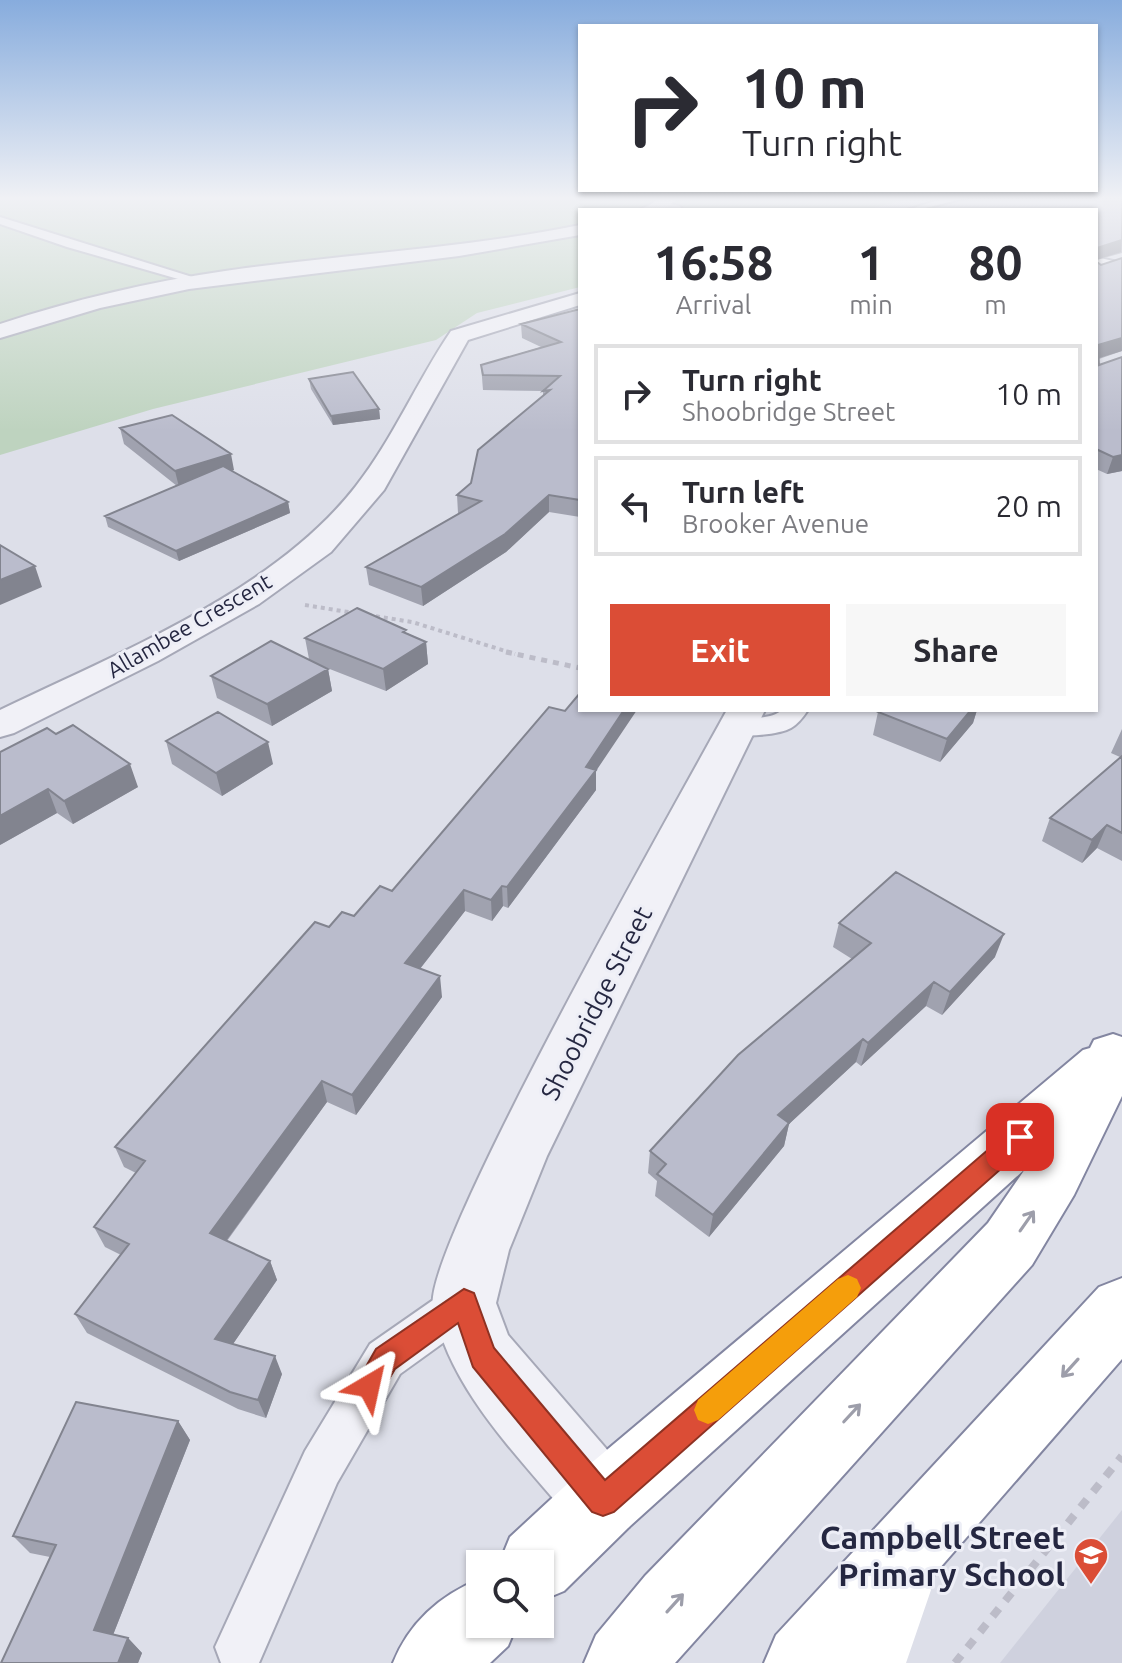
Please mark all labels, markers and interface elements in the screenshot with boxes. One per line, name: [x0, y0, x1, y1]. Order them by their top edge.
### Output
icon: right: [610, 56, 714, 160]
text: 10 m: [742, 56, 867, 119]
text: Turn right: [742, 122, 902, 163]
text: 16:58: [654, 235, 774, 289]
text: 1: [857, 235, 885, 289]
text: 80: [968, 235, 1022, 289]
text: Arrival: [676, 290, 751, 319]
text: min: [849, 290, 893, 319]
text: m: [984, 290, 1007, 319]
text: Turn right: [682, 363, 822, 397]
icon: right: [614, 372, 658, 416]
text: 10 m: [995, 377, 1062, 411]
text: Shoobridge Street: [682, 397, 895, 426]
text: Turn left: [682, 475, 804, 509]
icon: left: [614, 484, 658, 528]
text: 20 m: [995, 489, 1062, 523]
text: Brooker Avenue: [682, 509, 869, 538]
street label: Allambee Crescent: [102, 568, 276, 682]
button: Exit: [610, 604, 830, 696]
button: Share: [846, 604, 1066, 696]
street label: Shoobridge Street: [535, 901, 657, 1105]
pin: [986, 1103, 1054, 1171]
icon: arrive: [998, 1115, 1042, 1159]
one-way arrow: [1019, 1211, 1035, 1233]
position arrow: [327, 1344, 411, 1428]
one-way arrow: [1062, 1358, 1080, 1378]
one-way arrow: [843, 1404, 861, 1424]
place label: Campbell Street Primary School: [820, 1519, 1065, 1592]
school or university icon: Campbell Street Primary School: [1072, 1536, 1110, 1586]
map controls: [466, 1550, 554, 1638]
button: search: [466, 1550, 554, 1638]
one-way arrow: [665, 1594, 683, 1614]

